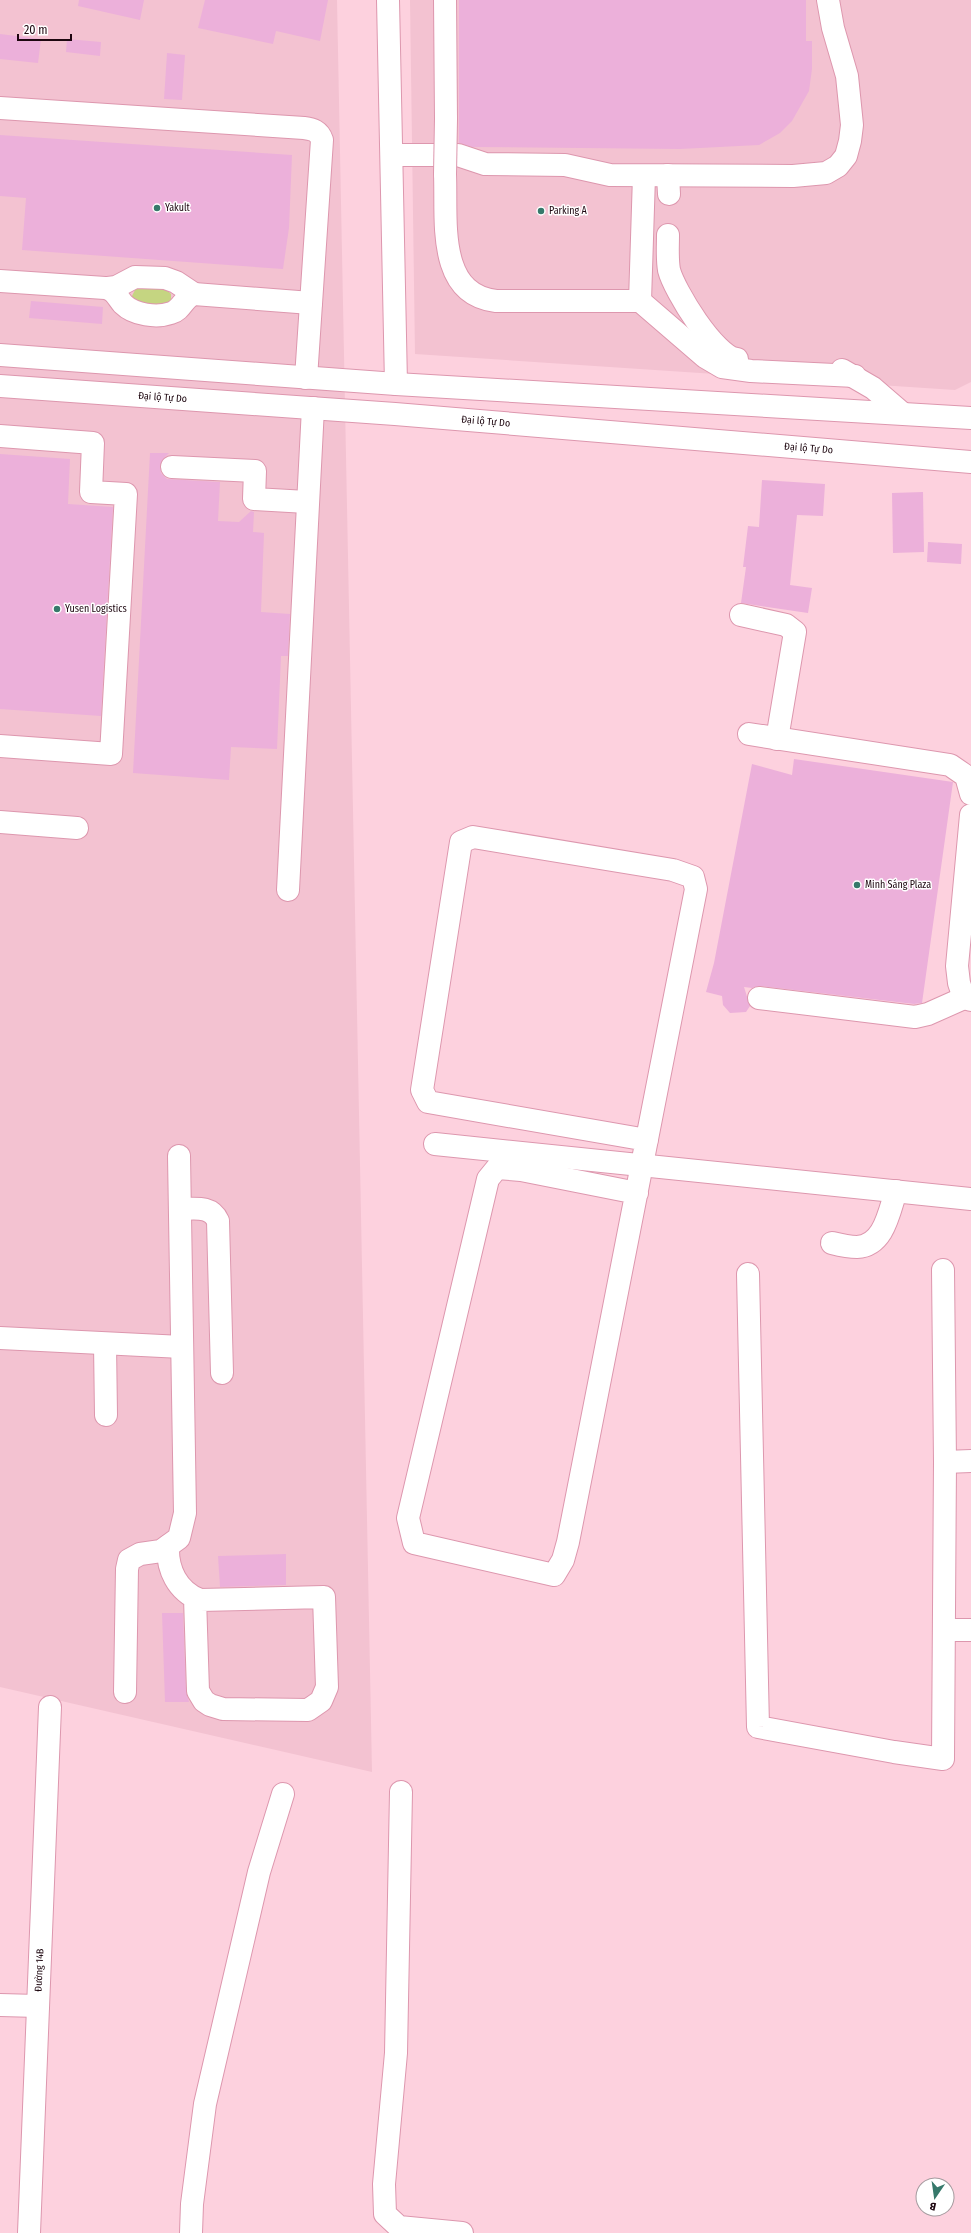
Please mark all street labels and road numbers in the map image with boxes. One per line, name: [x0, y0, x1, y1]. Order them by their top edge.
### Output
street label: Đại lộ Tự Do: [138, 390, 187, 405]
street label: Đại lộ Tự Do: [461, 414, 511, 430]
street label: Đại lộ Tự Do: [784, 440, 834, 456]
street label: Đường 14B: [33, 1948, 46, 1992]

